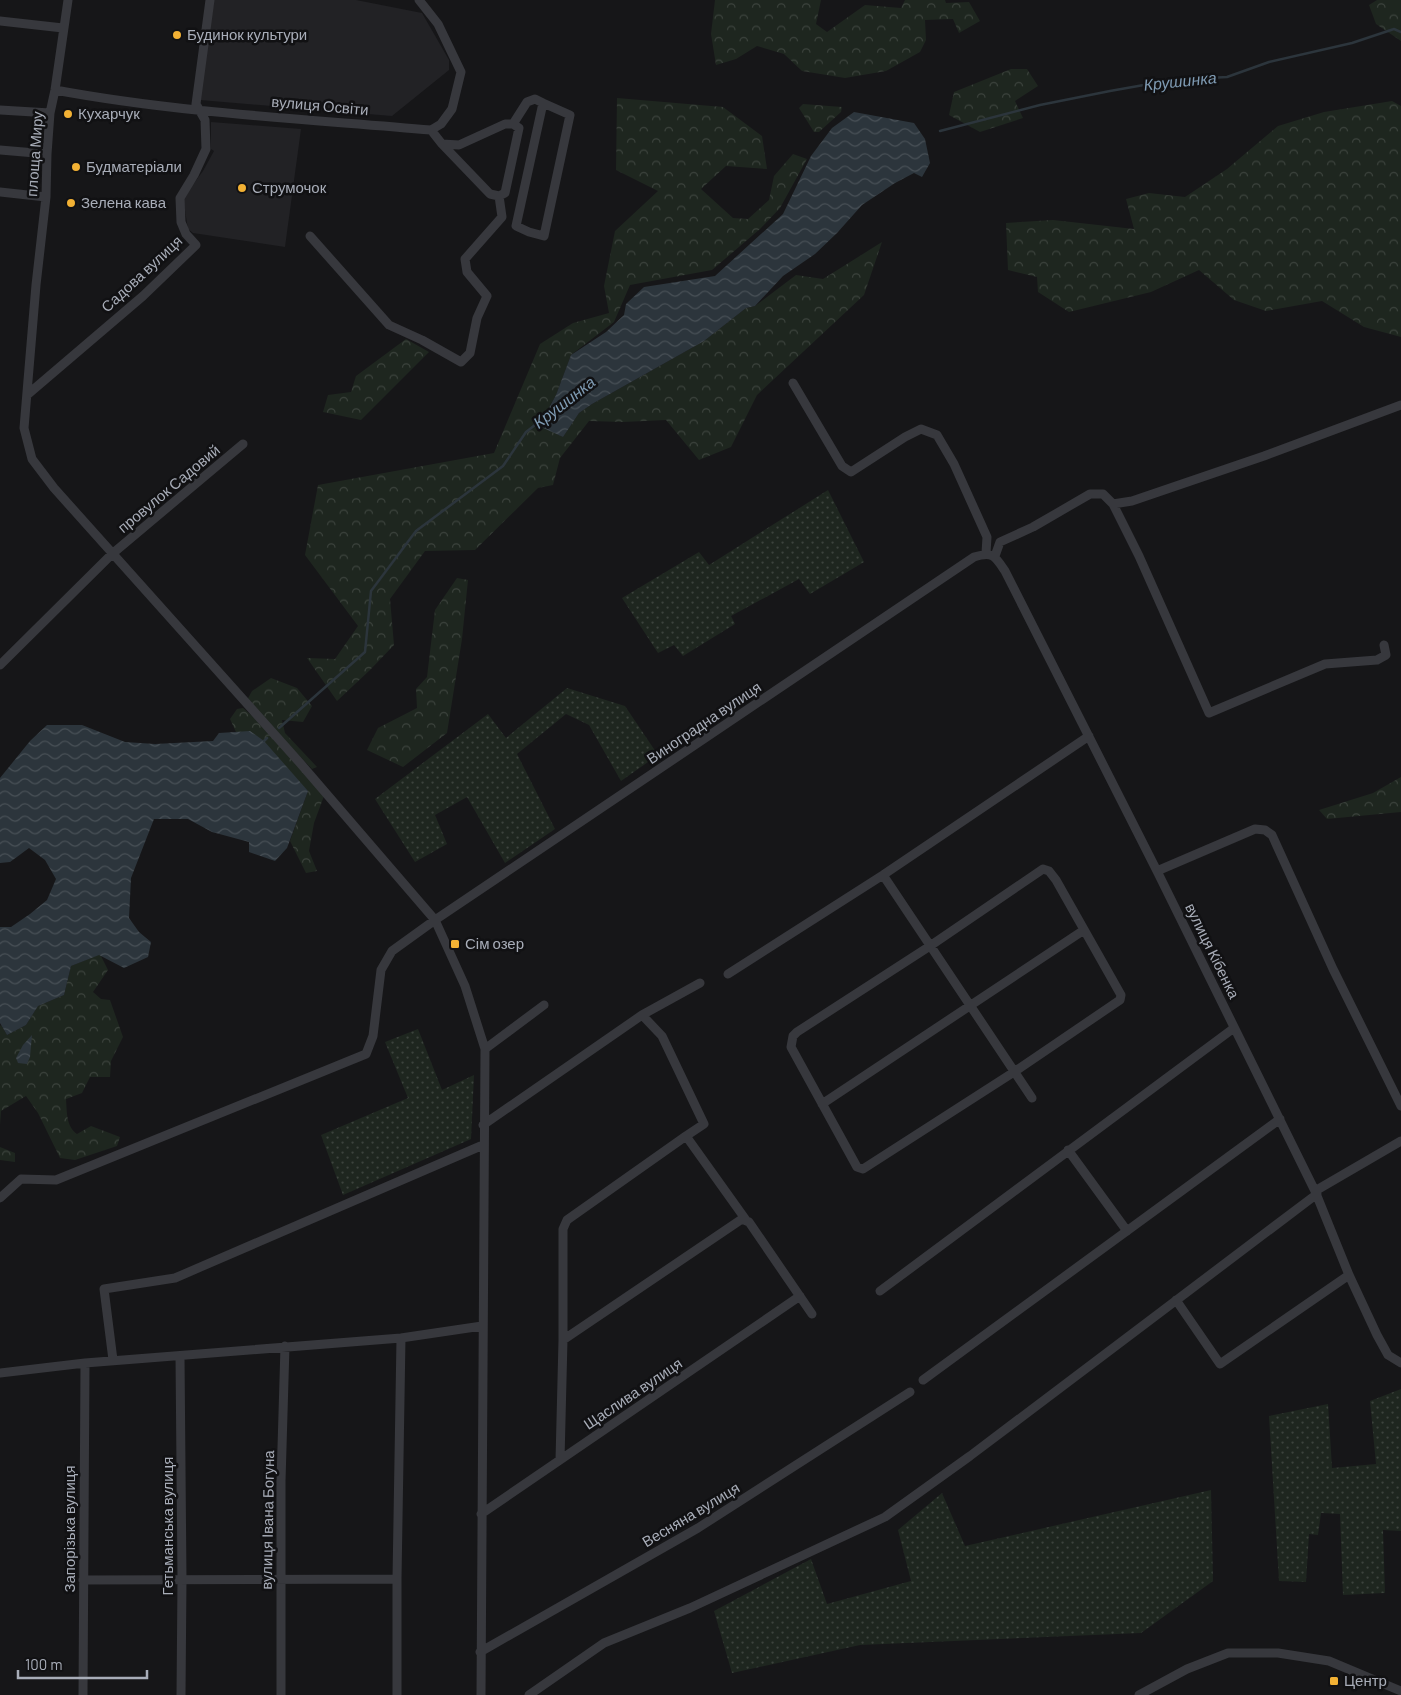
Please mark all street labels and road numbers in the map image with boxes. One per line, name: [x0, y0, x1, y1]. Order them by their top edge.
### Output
street label: вулиця Освіти: [271, 92, 369, 118]
street label: площа Миру: [22, 110, 46, 197]
street label: Садова вулиця: [97, 231, 186, 315]
street label: провулок Садовий: [114, 440, 223, 536]
street label: Виноградна вулиця: [643, 677, 764, 767]
street label: вулиця Кібенка: [1182, 900, 1244, 1002]
street label: Щаслива вулиця: [580, 1354, 685, 1433]
street label: вулиця Івана Богуна: [257, 1449, 277, 1590]
street label: Гетьманська вулиця: [158, 1457, 176, 1595]
street label: Запорізька вулиця: [60, 1465, 78, 1593]
street label: Весняна вулиця: [638, 1478, 742, 1550]

